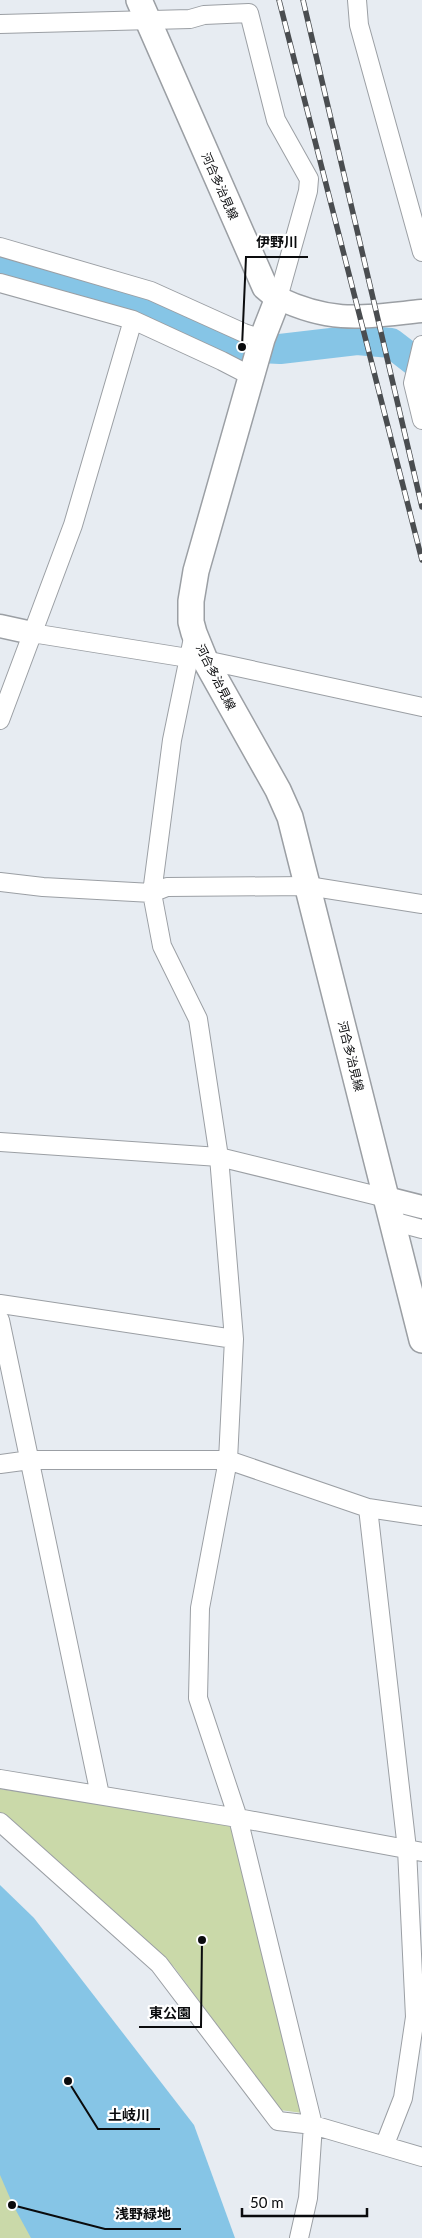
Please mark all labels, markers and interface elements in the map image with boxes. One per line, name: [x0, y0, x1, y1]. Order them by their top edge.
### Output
street label: 河合多治見線: [199, 150, 241, 222]
callout: 伊野川: [246, 228, 308, 257]
text: 伊野川: [256, 233, 298, 250]
street label: 河合多治見線: [193, 642, 239, 712]
street label: 河合多治見線: [335, 1019, 367, 1093]
callout: 東公園: [139, 1998, 201, 2027]
text: 東公園: [149, 2004, 191, 2021]
callout: 土岐川: [98, 2100, 160, 2129]
text: 土岐川: [108, 2106, 150, 2123]
scale bar: [242, 2186, 367, 2218]
text: 50 m: [250, 2193, 284, 2211]
callout: 浅野緑地: [105, 2200, 181, 2229]
text: 浅野緑地: [115, 2205, 171, 2222]

